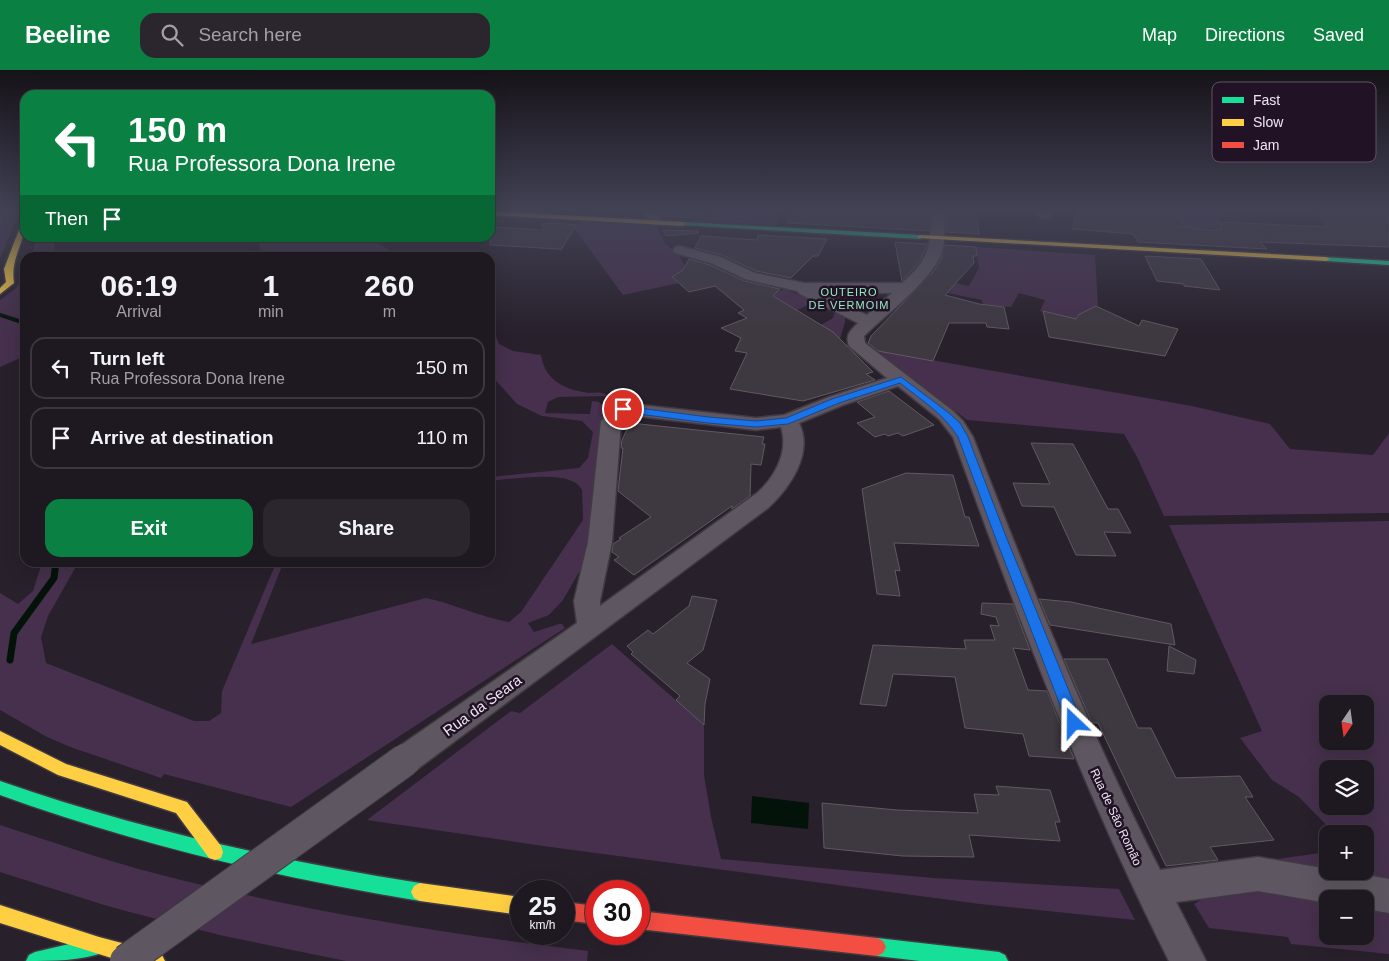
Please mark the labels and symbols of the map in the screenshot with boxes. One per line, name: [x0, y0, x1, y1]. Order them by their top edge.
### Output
legend: [1212, 82, 1376, 162]
text: Fast: [1253, 92, 1280, 108]
text: Slow: [1253, 114, 1284, 130]
text: Jam: [1253, 137, 1279, 153]
district label: OUTEIRO DE VERMOIM: [809, 286, 889, 311]
pin: [602, 388, 644, 430]
street label: Rua da Seara: [440, 671, 525, 739]
north arrow: [1319, 695, 1374, 750]
position arrow: [1047, 696, 1099, 748]
street label: Rua de São Romão: [1087, 766, 1145, 868]
speed limit sign: 30: [585, 880, 650, 945]

